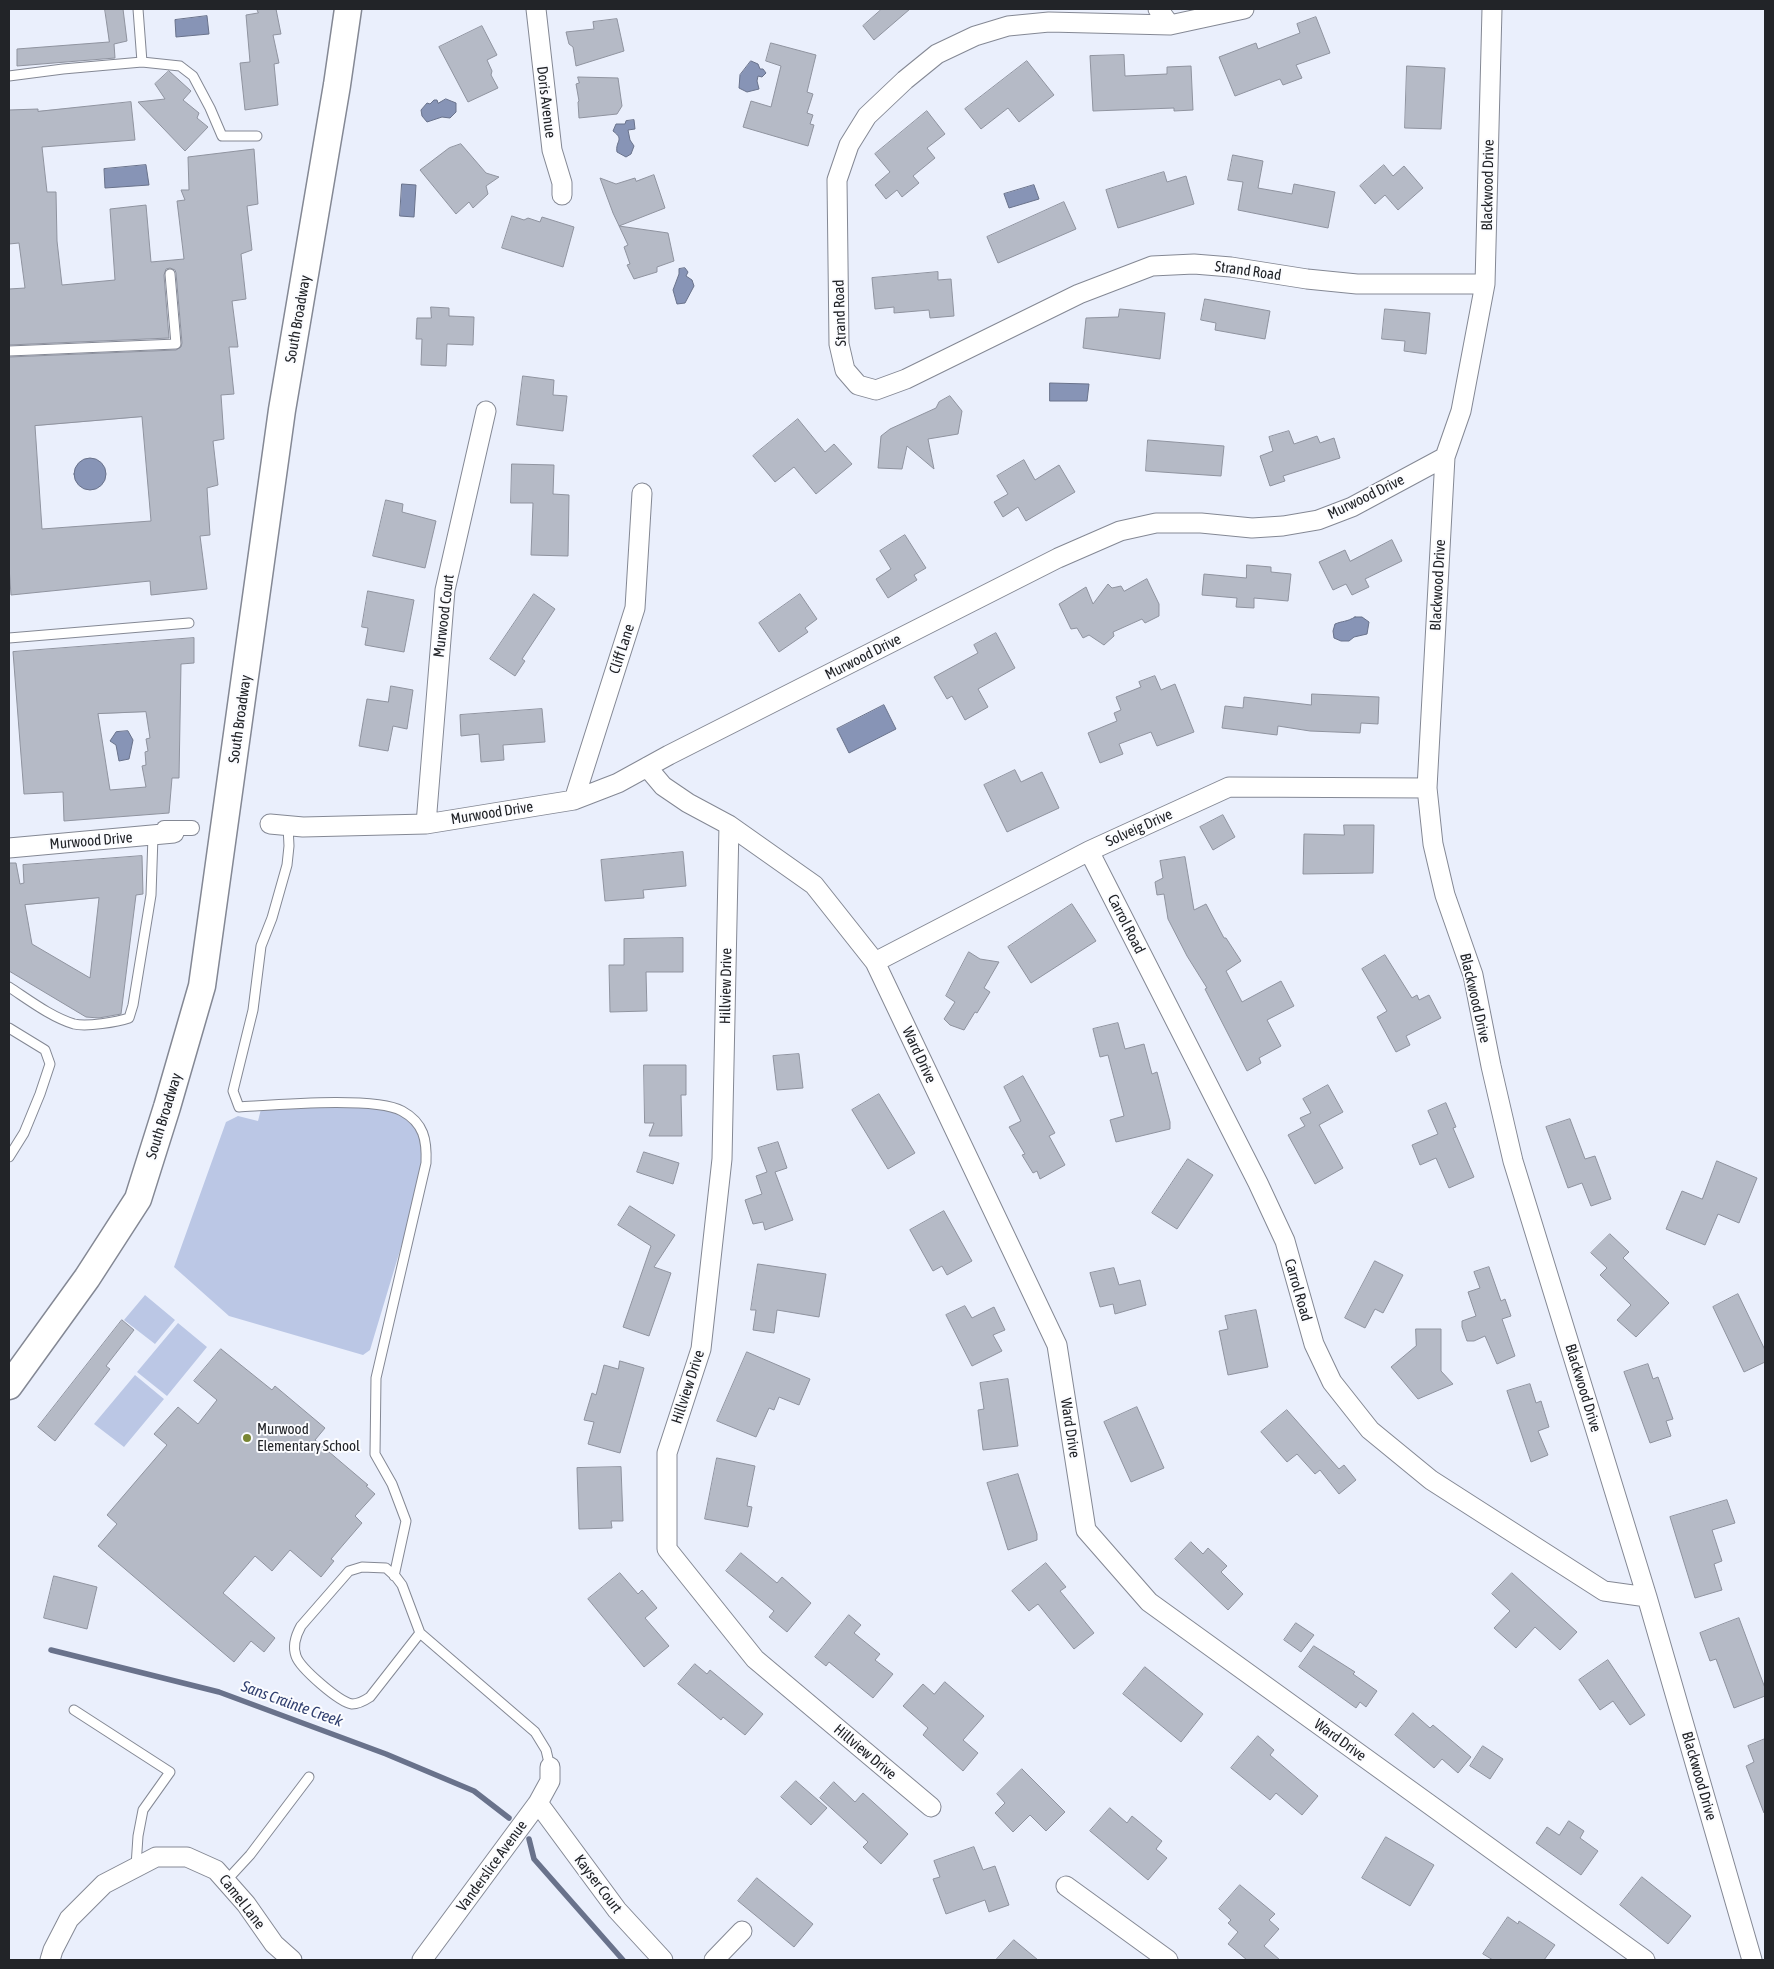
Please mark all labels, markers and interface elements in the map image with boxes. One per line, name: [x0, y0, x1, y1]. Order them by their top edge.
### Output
street label: Doris Avenue: [533, 65, 559, 139]
street label: Blackwood Drive: [1478, 139, 1498, 231]
street label: Strand Road: [1214, 257, 1282, 285]
street label: South Broadway: [281, 274, 315, 364]
street label: Strand Road: [830, 279, 850, 347]
street label: Murwood Drive: [1325, 471, 1407, 523]
street label: Blackwood Drive: [1427, 539, 1449, 631]
street label: Murwood Court: [430, 573, 458, 659]
street label: Cliff Lane: [606, 622, 638, 676]
street label: Murwood Drive: [822, 630, 904, 684]
street label: South Broadway: [225, 674, 255, 764]
street label: Murwood Drive: [450, 798, 534, 828]
street label: Solveig Drive: [1103, 805, 1175, 851]
street label: Murwood Drive: [49, 828, 133, 854]
street label: Carrol Road: [1103, 891, 1149, 957]
street label: Hillview Drive: [716, 948, 736, 1024]
street label: Blackwood Drive: [1456, 951, 1494, 1045]
street label: Ward Drive: [898, 1024, 940, 1086]
street label: South Broadway: [142, 1071, 186, 1161]
street label: Carrol Road: [1280, 1257, 1316, 1323]
street label: Blackwood Drive: [1561, 1342, 1605, 1434]
street label: Hillview Drive: [668, 1348, 708, 1426]
street label: Ward Drive: [1056, 1397, 1084, 1459]
place label: Murwood Elementary School: [257, 1420, 360, 1455]
marker: Murwood Elementary School: [241, 1432, 253, 1444]
water label: Sans Crainte Creek: [239, 1677, 345, 1731]
street label: Ward Drive: [1310, 1715, 1370, 1765]
street label: Hillview Drive: [830, 1721, 900, 1783]
street label: Blackwood Drive: [1678, 1730, 1720, 1822]
street label: Vanderslice Avenue: [453, 1817, 531, 1915]
street label: Kayser Court: [570, 1851, 626, 1917]
street label: Camel Lane: [215, 1871, 269, 1933]

